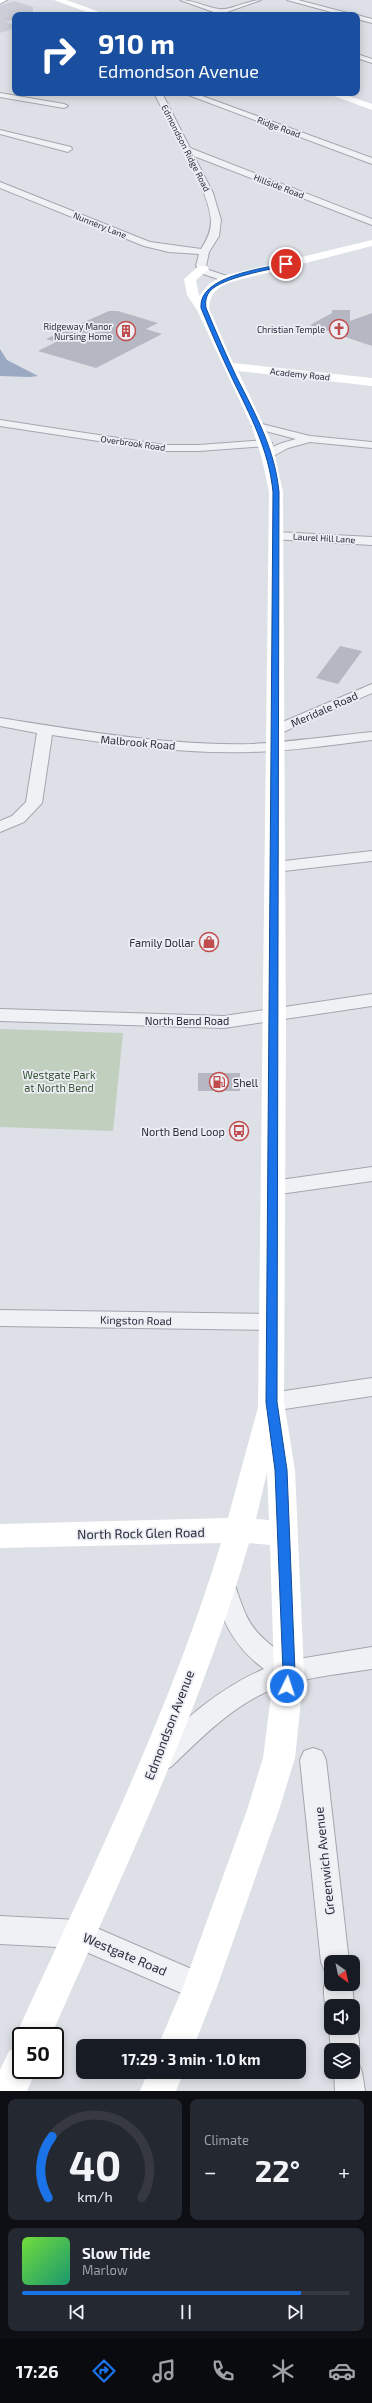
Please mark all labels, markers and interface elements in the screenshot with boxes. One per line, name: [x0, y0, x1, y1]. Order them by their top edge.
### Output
text: 910 m: [98, 26, 175, 60]
icon: right: [32, 28, 84, 80]
text: Edmondson Avenue: [98, 60, 259, 82]
street label: Edmondson Ridge Road: [159, 103, 213, 193]
street label: Ridge Road: [256, 114, 302, 140]
street label: Hillside Road: [252, 171, 306, 201]
street label: Nunnery Lane: [72, 209, 128, 241]
pin: [269, 247, 303, 281]
icon: arrive: [275, 253, 297, 275]
church icon: Christian Temple: [328, 318, 350, 340]
building icon: Ridgeway Manor Nursing Home: [115, 320, 137, 342]
place label: Ridgeway Manor Nursing Home: [44, 321, 112, 342]
place label: Christian Temple: [257, 324, 325, 335]
street label: Academy Road: [270, 365, 330, 383]
street label: Overbrook Road: [100, 433, 166, 453]
street label: Laurel Hill Lane: [293, 531, 356, 545]
street label: Meridale Road: [288, 688, 360, 730]
street label: Malbrook Road: [100, 732, 176, 752]
shop icon: Family Dollar: [198, 931, 220, 953]
place label: Family Dollar: [129, 936, 196, 949]
street label: North Bend Road: [145, 1014, 229, 1027]
park label: Westgate Park at North Bend: [22, 1068, 96, 1094]
fuel station icon: Shell: [208, 1071, 230, 1093]
place label: Shell: [233, 1076, 259, 1089]
bus stop icon: North Bend Loop: [228, 1120, 250, 1142]
place label: North Bend Loop: [141, 1125, 225, 1138]
street label: Kingston Road: [100, 1313, 172, 1327]
street label: North Rock Glen Road: [77, 1524, 205, 1542]
position arrow: [266, 1665, 308, 1707]
street label: Edmondson Avenue: [141, 1668, 197, 1782]
street label: Greenwich Avenue: [310, 1806, 338, 1916]
street label: Westgate Road: [81, 1929, 169, 1979]
north arrow: [324, 1955, 360, 1991]
map controls: [324, 1955, 360, 2079]
button: sound: [324, 1999, 360, 2035]
speed limit sign: 50: [12, 2027, 64, 2079]
button: layers: [324, 2043, 360, 2079]
text: 17:29 · 3 min · 1.0 km: [122, 2050, 260, 2068]
text: Climate: [204, 2132, 249, 2148]
text: 40: [69, 2138, 121, 2188]
text: 22°: [255, 2152, 300, 2188]
text: −: [204, 2158, 217, 2184]
text: +: [338, 2158, 350, 2184]
text: km/h: [77, 2187, 113, 2204]
text: Slow Tide: [82, 2244, 150, 2262]
text: Marlow: [82, 2262, 128, 2278]
icon: previous: [66, 2301, 88, 2323]
icon: pause: [175, 2301, 197, 2323]
icon: next: [284, 2301, 306, 2323]
icon: directions: [90, 2357, 118, 2385]
icon: music: [150, 2357, 178, 2385]
icon: phone: [209, 2357, 237, 2385]
icon: climate: [269, 2357, 297, 2385]
icon: car: [328, 2357, 356, 2385]
text: 17:26: [16, 2360, 59, 2382]

